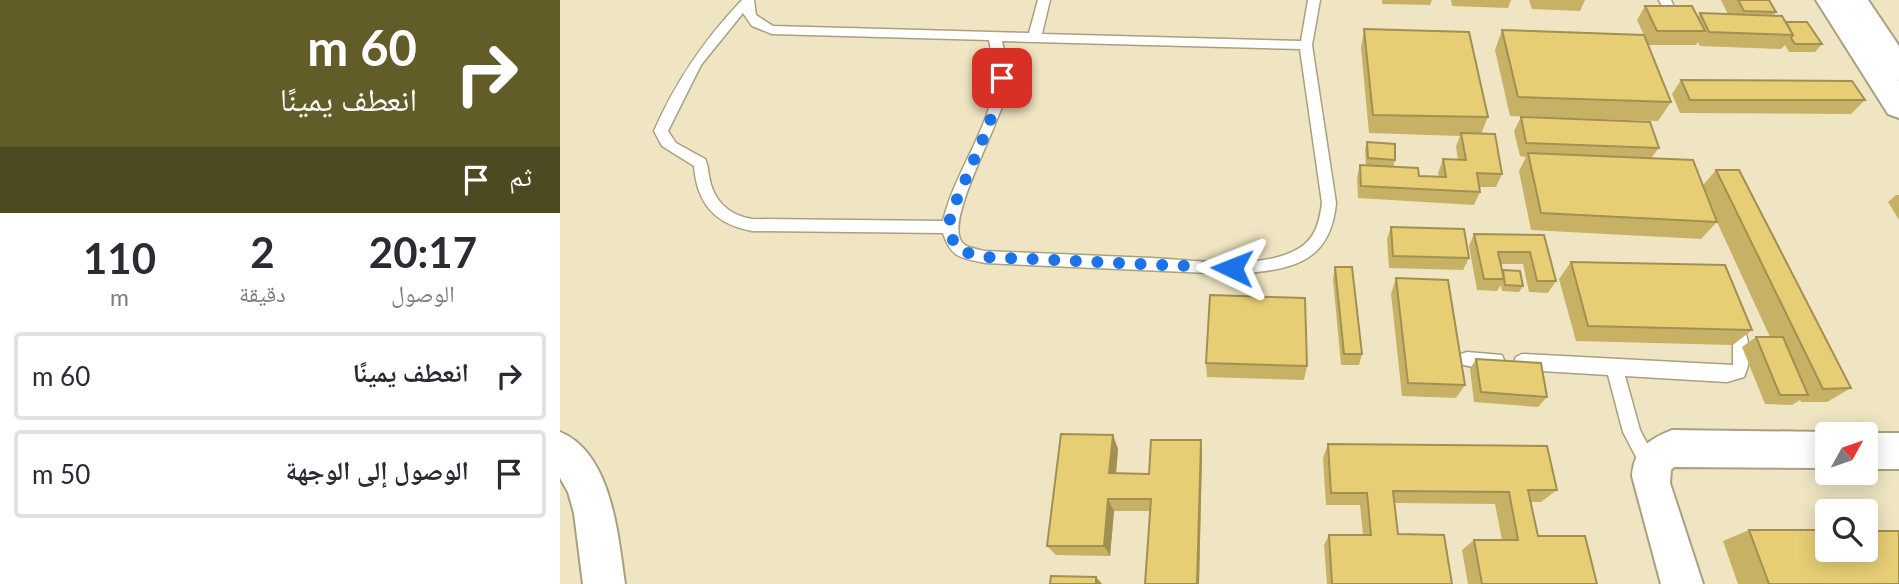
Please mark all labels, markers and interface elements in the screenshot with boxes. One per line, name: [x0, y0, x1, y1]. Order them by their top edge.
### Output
text: 60 m: [307, 18, 417, 76]
icon: right: [441, 28, 532, 119]
pin: [972, 48, 1032, 108]
icon: arrive: [983, 59, 1021, 97]
text: انعطف يمينًا: [280, 79, 417, 118]
text: ثم: [509, 160, 532, 192]
icon: arrive: [457, 161, 495, 199]
text: 2: [250, 227, 275, 277]
text: 20:17: [369, 227, 477, 277]
position arrow: [1195, 231, 1269, 305]
text: 110: [83, 233, 156, 283]
text: دقيقة: [239, 279, 286, 307]
text: الوصول: [391, 279, 455, 307]
text: m: [110, 283, 129, 311]
text: انعطف يمينًا: [352, 356, 469, 388]
icon: right: [490, 357, 528, 395]
text: 60 m: [32, 360, 90, 392]
north arrow: [1815, 422, 1878, 485]
map controls: [1815, 422, 1878, 562]
text: الوصول إلى الوجهة: [285, 454, 469, 486]
icon: arrive: [490, 455, 528, 493]
text: 50 m: [32, 458, 90, 490]
button: search: [1815, 499, 1878, 562]

